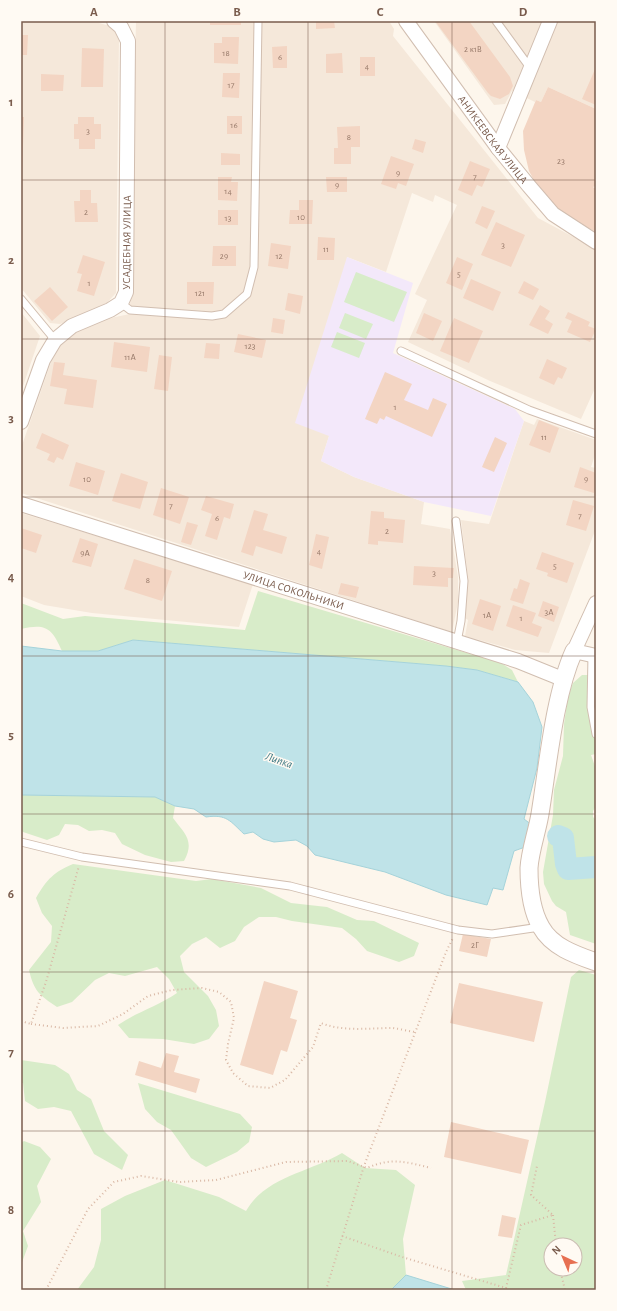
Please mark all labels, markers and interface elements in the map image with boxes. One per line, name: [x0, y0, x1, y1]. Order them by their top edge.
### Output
text: A: [90, 6, 98, 19]
text: B: [233, 6, 241, 19]
text: C: [377, 6, 384, 19]
text: D: [519, 6, 528, 19]
house number: 2 к1В: [464, 45, 482, 54]
house number: 18: [222, 49, 230, 58]
house number: 6: [278, 53, 282, 62]
house number: 4: [365, 62, 370, 71]
house number: 17: [228, 81, 235, 90]
street label: АНИКЕЕВСКАЯ УЛИЦА: [456, 93, 530, 186]
text: 1: [9, 96, 13, 109]
house number: 16: [230, 121, 238, 130]
house number: 3: [86, 127, 90, 136]
house number: 8: [347, 133, 351, 142]
house number: 23: [557, 157, 565, 166]
house number: 9: [396, 169, 400, 178]
house number: 7: [473, 173, 477, 182]
house number: 9: [335, 181, 339, 190]
house number: 14: [224, 187, 232, 196]
street label: УСАДЕБНАЯ УЛИЦА: [121, 195, 132, 290]
house number: 2: [84, 208, 88, 217]
house number: 10: [297, 213, 305, 222]
house number: 13: [225, 214, 232, 223]
house number: 3: [501, 241, 505, 250]
house number: 11: [323, 245, 329, 254]
house number: 29: [220, 252, 228, 261]
house number: 12: [275, 252, 283, 261]
text: 2: [8, 254, 14, 267]
house number: 5: [457, 270, 461, 279]
house number: 1: [87, 279, 91, 288]
house number: 121: [195, 289, 205, 298]
house number: 123: [245, 342, 256, 351]
house number: 11А: [124, 353, 136, 362]
house number: 1: [393, 403, 397, 412]
text: 3: [8, 412, 14, 425]
house number: 11: [541, 433, 547, 442]
house number: 10: [83, 475, 91, 484]
house number: 9: [584, 475, 588, 484]
house number: 7: [169, 502, 173, 511]
house number: 7: [578, 512, 582, 521]
house number: 6: [215, 514, 219, 523]
house number: 2: [385, 527, 389, 536]
house number: 4: [317, 547, 322, 556]
house number: 9А: [80, 549, 90, 558]
house number: 5: [553, 562, 557, 571]
street label: УЛИЦА СОКОЛЬНИКИ: [242, 569, 346, 611]
house number: 3: [432, 569, 436, 578]
text: 4: [8, 571, 15, 584]
house number: 8: [146, 576, 150, 585]
house number: 3А: [544, 608, 554, 617]
house number: 1А: [483, 611, 492, 620]
house number: 1: [519, 614, 523, 623]
text: 5: [8, 729, 14, 742]
water label: Липка: [263, 749, 294, 770]
text: 6: [8, 888, 14, 901]
house number: 2Г: [471, 941, 479, 950]
text: 7: [8, 1046, 14, 1059]
text: 8: [8, 1204, 14, 1217]
north arrow: [543, 1237, 583, 1277]
text: N: [550, 1244, 563, 1257]

